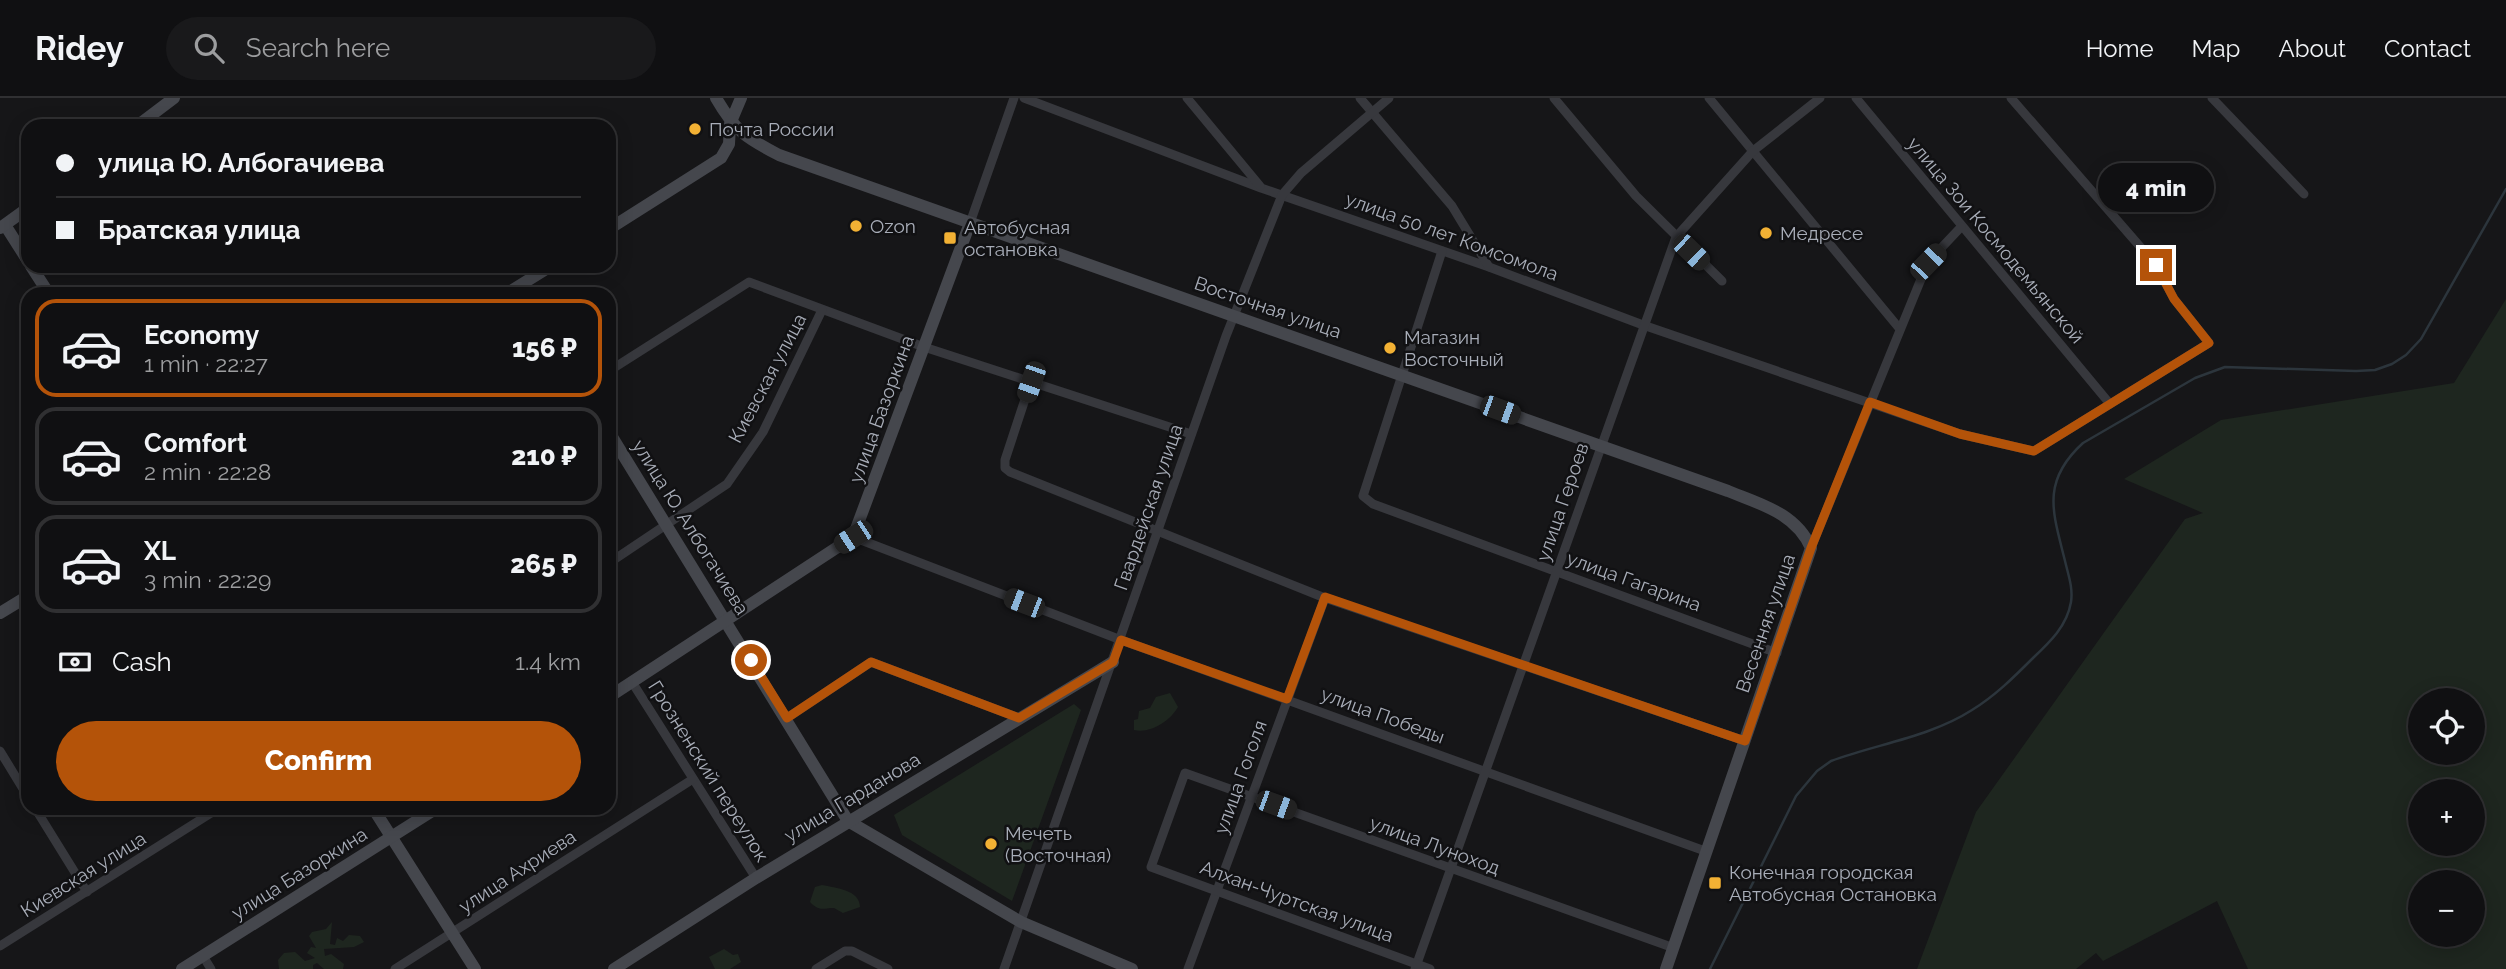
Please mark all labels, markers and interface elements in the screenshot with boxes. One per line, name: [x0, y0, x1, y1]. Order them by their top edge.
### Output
search box: [166, 17, 656, 80]
text: Ridey: [35, 29, 124, 68]
icon: search: [190, 29, 228, 67]
text: Search here: [246, 33, 390, 63]
text: Home: [2086, 34, 2154, 63]
text: Map: [2192, 34, 2240, 63]
text: About: [2278, 34, 2346, 63]
text: Contact: [2384, 34, 2471, 63]
place label: Почта России: [709, 118, 834, 140]
marker: Почта России: [687, 121, 703, 137]
street label: улица Зои Космодемьянской: [1903, 132, 2089, 348]
text: улица Ю. Албогачиева: [98, 148, 384, 178]
callout: 4 min: [2098, 164, 2214, 212]
text: 4 min: [2126, 174, 2186, 201]
street label: улица 50 лет Комсомола: [1343, 187, 1561, 285]
text: Братская улица: [98, 215, 301, 245]
place label: Ozon: [870, 215, 916, 237]
place label: Автобусная остановка: [964, 216, 1070, 260]
marker: Ozon: [848, 218, 864, 234]
place label: Медресе: [1780, 222, 1863, 244]
marker: Медресе: [1758, 225, 1774, 241]
marker: Автобусная остановка: [942, 230, 958, 246]
car: [1669, 230, 1714, 274]
car: [1906, 240, 1951, 284]
route end: [2140, 249, 2172, 281]
street label: Восточная улица: [1192, 272, 1344, 342]
street label: Киевская улица: [724, 310, 810, 446]
icon: car: [60, 317, 123, 380]
text: Economy: [144, 320, 259, 350]
place label: Магазин Восточный: [1404, 326, 1504, 370]
street label: улица Базоркина: [844, 332, 918, 486]
text: 156 ₽: [512, 333, 577, 363]
marker: Магазин Восточный: [1382, 340, 1398, 356]
text: 1 min · 22:27: [144, 350, 268, 377]
car: [1015, 359, 1048, 405]
car: [1477, 393, 1524, 427]
street label: Гвардейская улица: [1109, 421, 1187, 593]
icon: car: [60, 425, 123, 488]
text: Comfort: [144, 428, 247, 458]
street label: улица Ю. Албогачиева: [628, 435, 754, 619]
street label: улица Героев: [1531, 440, 1593, 564]
text: 210 ₽: [511, 441, 577, 471]
text: 2 min · 22:28: [144, 458, 271, 485]
car: [830, 517, 877, 557]
icon: car: [60, 533, 123, 596]
text: XL: [144, 536, 176, 566]
street label: улица Гагарина: [1564, 547, 1704, 615]
text: 265 ₽: [510, 549, 577, 579]
street label: Весенняя улица: [1731, 551, 1799, 695]
text: 3 min · 22:29: [144, 566, 272, 593]
car: [1001, 586, 1048, 620]
icon: cash: [56, 643, 94, 681]
route start: [735, 644, 767, 676]
text: Cash: [112, 647, 172, 677]
text: 1.4 km: [515, 648, 581, 675]
street label: Грозненский переулок: [644, 676, 774, 866]
street label: улица Победы: [1318, 682, 1448, 748]
map controls: [2408, 688, 2485, 947]
button: locate: [2408, 688, 2485, 765]
street label: улица Гоголя: [1209, 717, 1271, 837]
button: Confirm: [56, 721, 581, 801]
street label: улица Гарданова: [780, 748, 924, 846]
button: +: [2408, 779, 2485, 856]
car: [1253, 788, 1300, 822]
street label: улица Луноход: [1367, 811, 1503, 879]
street label: улица Базоркина: [227, 822, 371, 924]
place label: Мечеть (Восточная): [1005, 822, 1111, 866]
street label: улица Ахриева: [454, 825, 580, 917]
street label: Киевская улица: [16, 827, 150, 921]
marker: Мечеть (Восточная): [983, 836, 999, 852]
street label: Алхан-Чуртская улица: [1197, 856, 1397, 946]
place label: Конечная городская Автобусная Остановка: [1729, 861, 1937, 905]
button: −: [2408, 870, 2485, 947]
marker: Конечная городская Автобусная Остановка: [1707, 875, 1723, 891]

